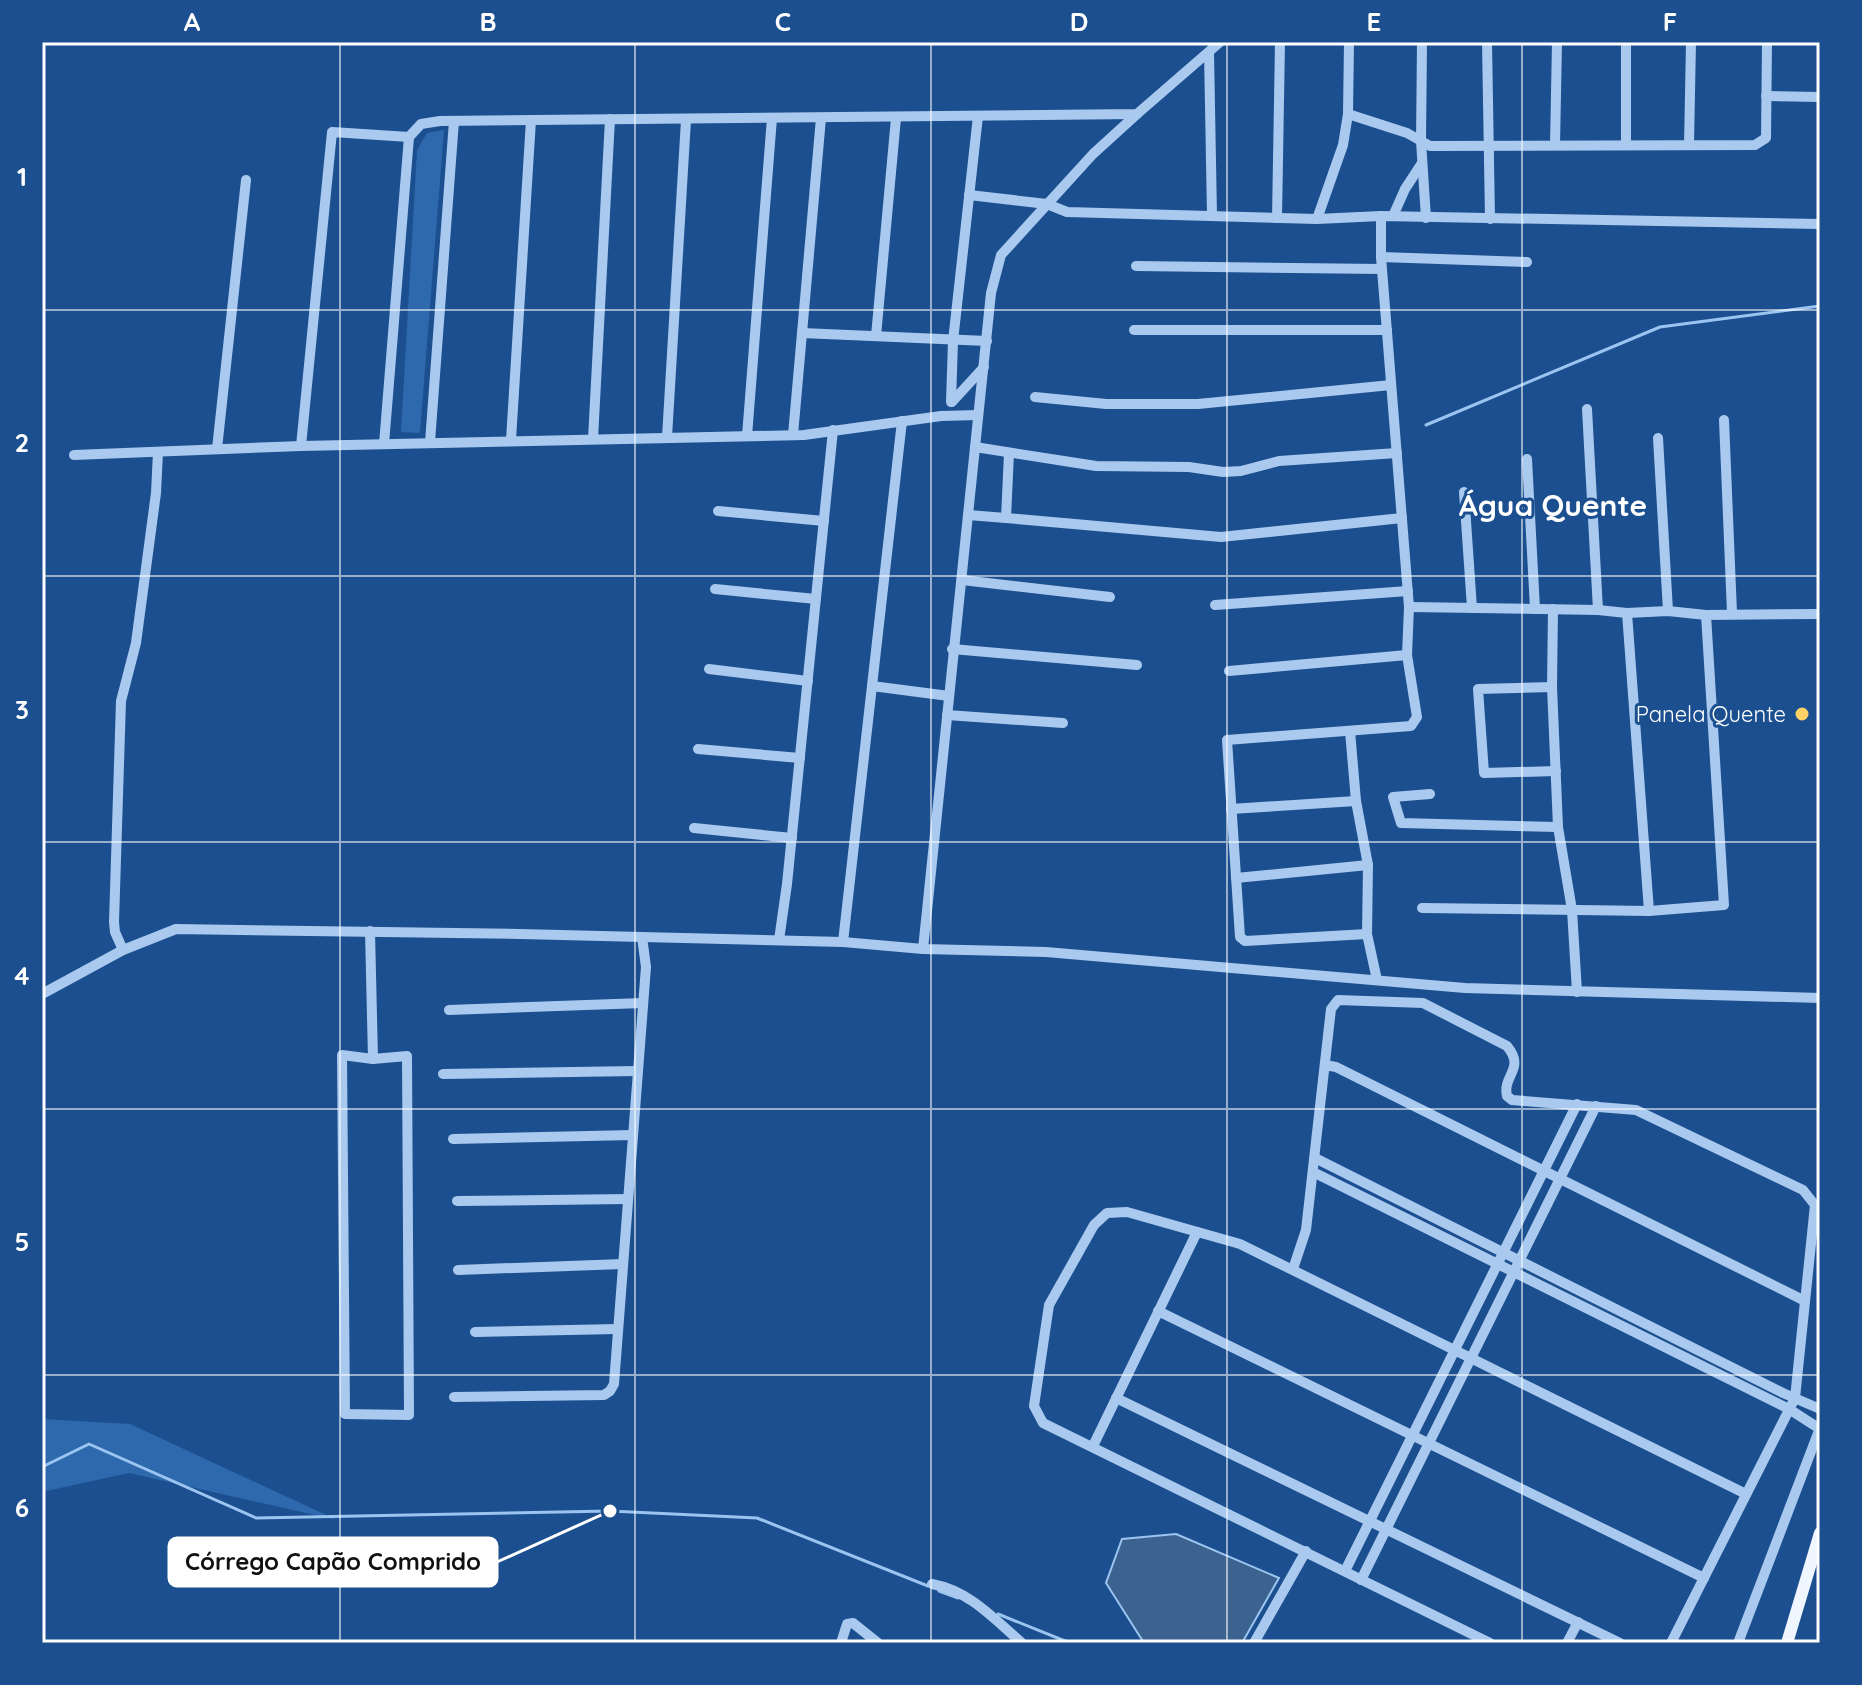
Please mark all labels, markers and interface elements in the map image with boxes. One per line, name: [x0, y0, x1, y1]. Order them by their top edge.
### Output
text: A: [184, 5, 201, 38]
text: B: [479, 5, 497, 38]
text: C: [775, 5, 791, 38]
text: D: [1070, 5, 1088, 38]
text: E: [1367, 5, 1381, 38]
text: F: [1663, 5, 1677, 38]
text: 1: [17, 160, 27, 193]
text: 2: [15, 426, 29, 459]
district label: Água Quente: [1459, 486, 1647, 524]
text: 3: [15, 693, 29, 726]
place label: Panela Quente: [1636, 700, 1786, 728]
marker: Panela Quente: [1793, 705, 1811, 723]
text: 4: [14, 959, 30, 992]
text: 5: [15, 1225, 29, 1258]
text: 6: [15, 1491, 29, 1524]
callout: Córrego Capão Comprido: [169, 1538, 497, 1586]
text: Córrego Capão Comprido: [185, 1546, 481, 1576]

